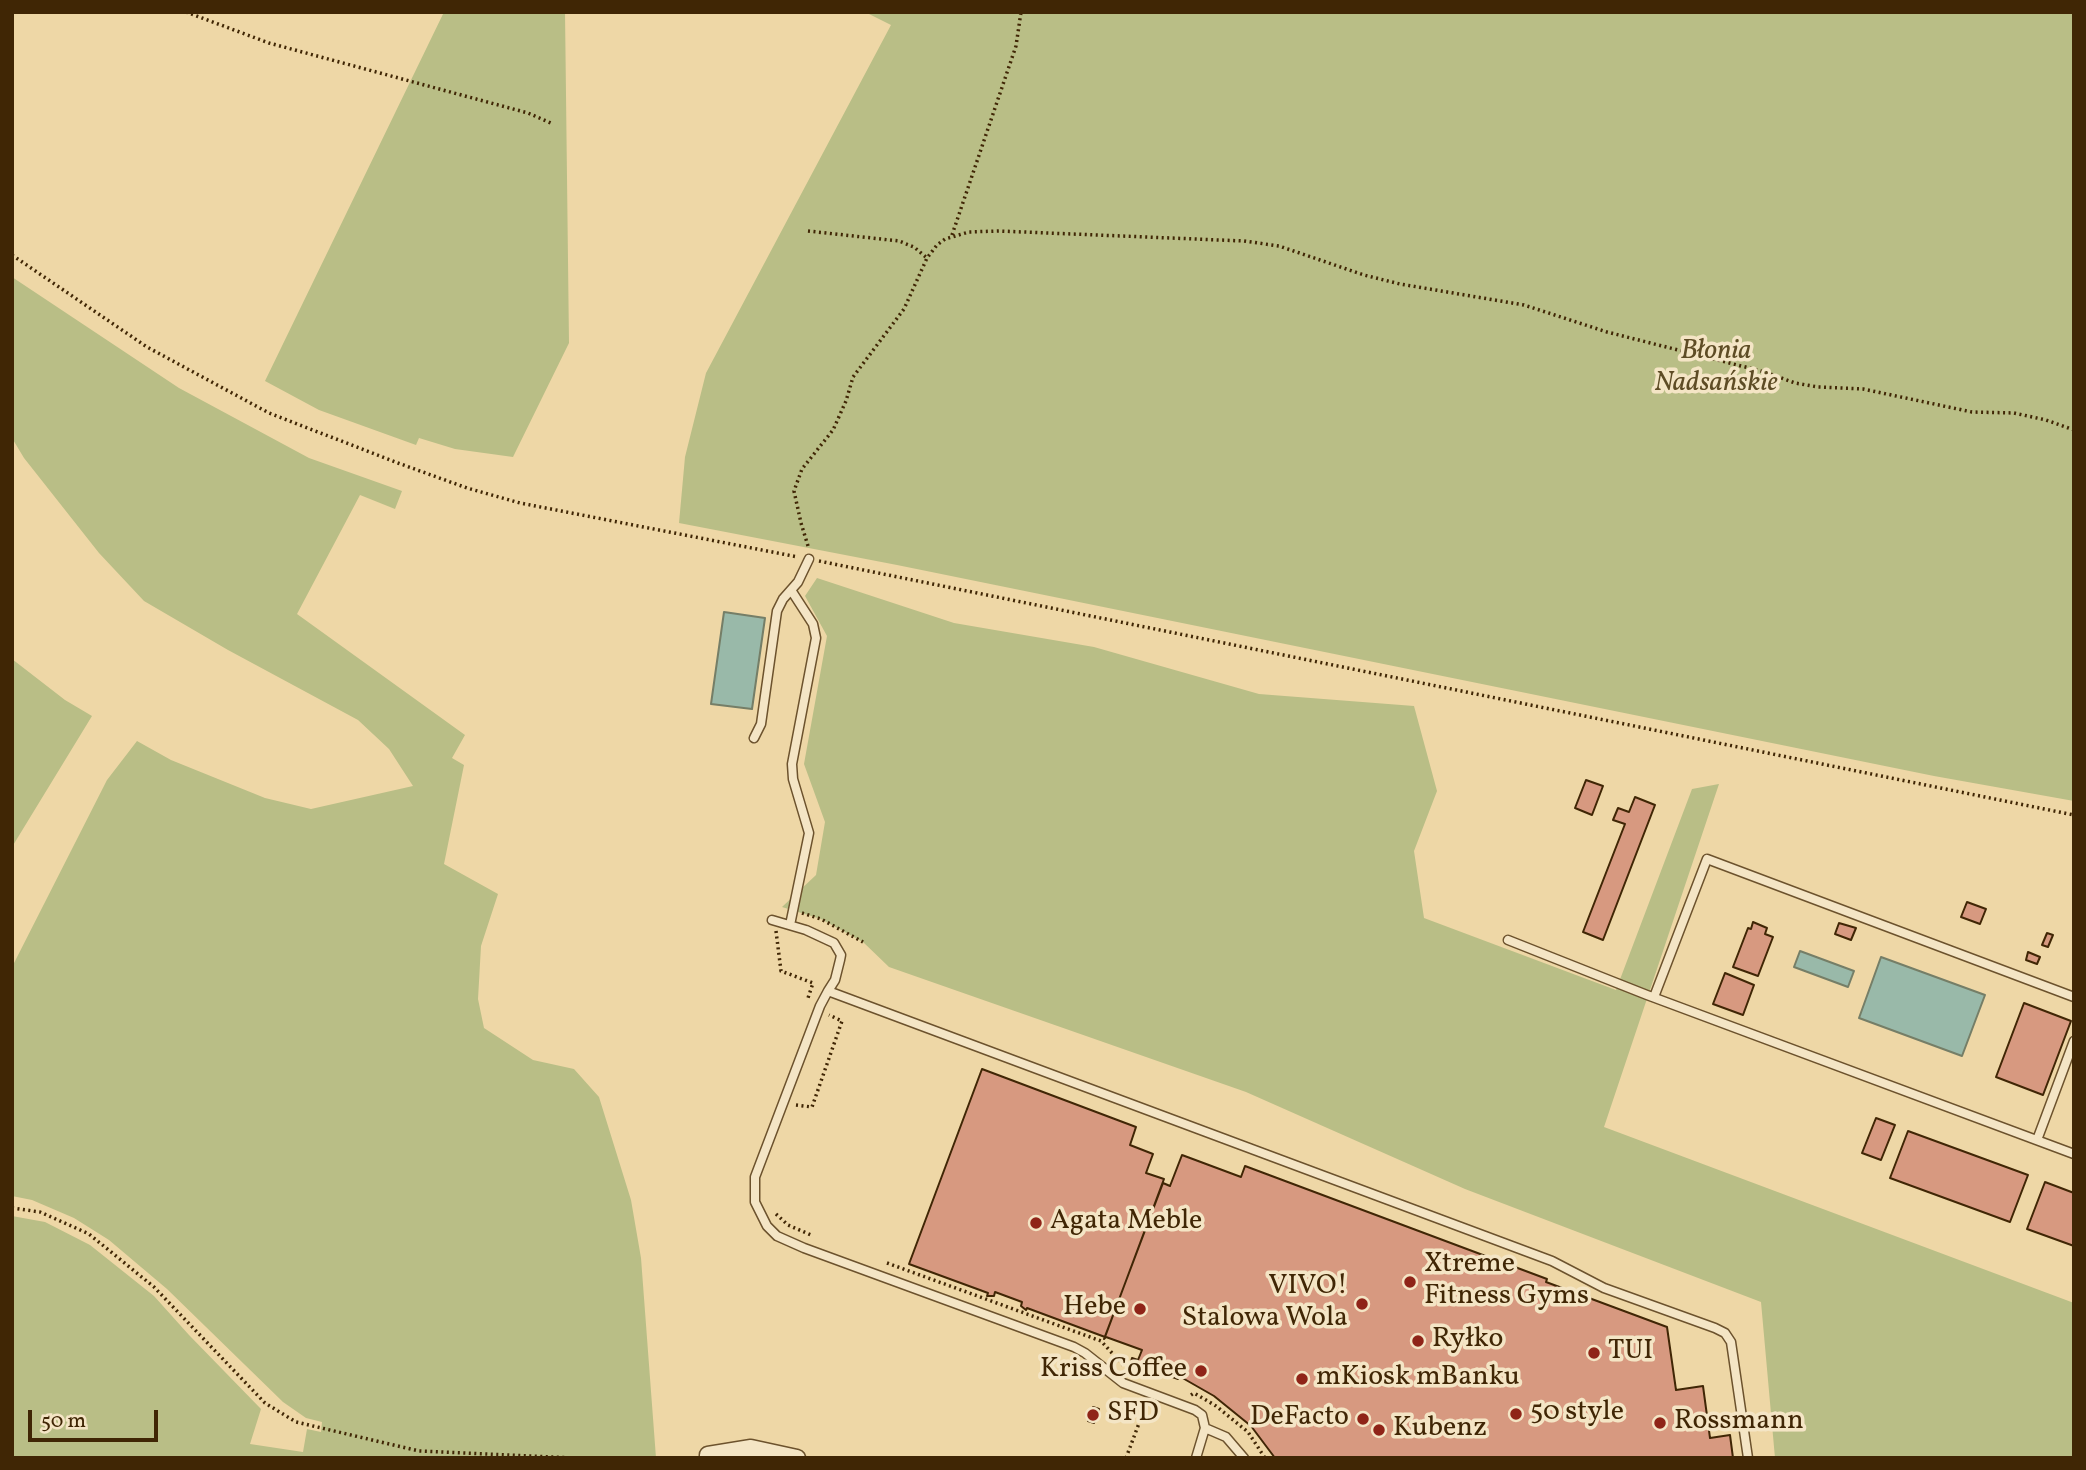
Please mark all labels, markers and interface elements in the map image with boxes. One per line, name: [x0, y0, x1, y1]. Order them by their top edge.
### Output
park label: Błonia Nadsańskie: [1654, 336, 1778, 402]
place label: Agata Meble: [1050, 1206, 1202, 1240]
marker: Agata Meble: [1028, 1215, 1044, 1231]
place label: Xtreme Fitness Gyms: [1424, 1249, 1589, 1315]
place label: VIVO! Stalowa Wola: [1182, 1271, 1348, 1337]
marker: Xtreme Fitness Gyms: [1402, 1274, 1418, 1290]
place label: Hebe: [1063, 1292, 1126, 1326]
marker: VIVO! Stalowa Wola: [1354, 1296, 1370, 1312]
marker: Hebe: [1132, 1301, 1148, 1317]
place label: Ryłko: [1432, 1324, 1503, 1358]
marker: Ryłko: [1410, 1333, 1426, 1349]
place label: TUI: [1608, 1336, 1653, 1370]
marker: TUI: [1586, 1345, 1602, 1361]
place label: Kriss Coffee: [1040, 1354, 1187, 1388]
place label: mKiosk mBanku: [1316, 1362, 1520, 1396]
marker: Kriss Coffee: [1193, 1363, 1209, 1379]
marker: mKiosk mBanku: [1294, 1371, 1310, 1387]
scale bar: [32, 1396, 161, 1440]
place label: 50 style: [1530, 1397, 1624, 1431]
place label: SFD: [1107, 1398, 1159, 1432]
place label: DeFacto: [1250, 1402, 1349, 1436]
marker: 50 style: [1508, 1406, 1524, 1422]
place label: Rossmann: [1674, 1406, 1804, 1440]
text: 50 m: [41, 1407, 86, 1436]
marker: SFD: [1085, 1407, 1101, 1423]
marker: DeFacto: [1355, 1411, 1371, 1427]
place label: Kubenz: [1393, 1413, 1487, 1447]
marker: Rossmann: [1652, 1415, 1668, 1431]
marker: Kubenz: [1371, 1422, 1387, 1438]

